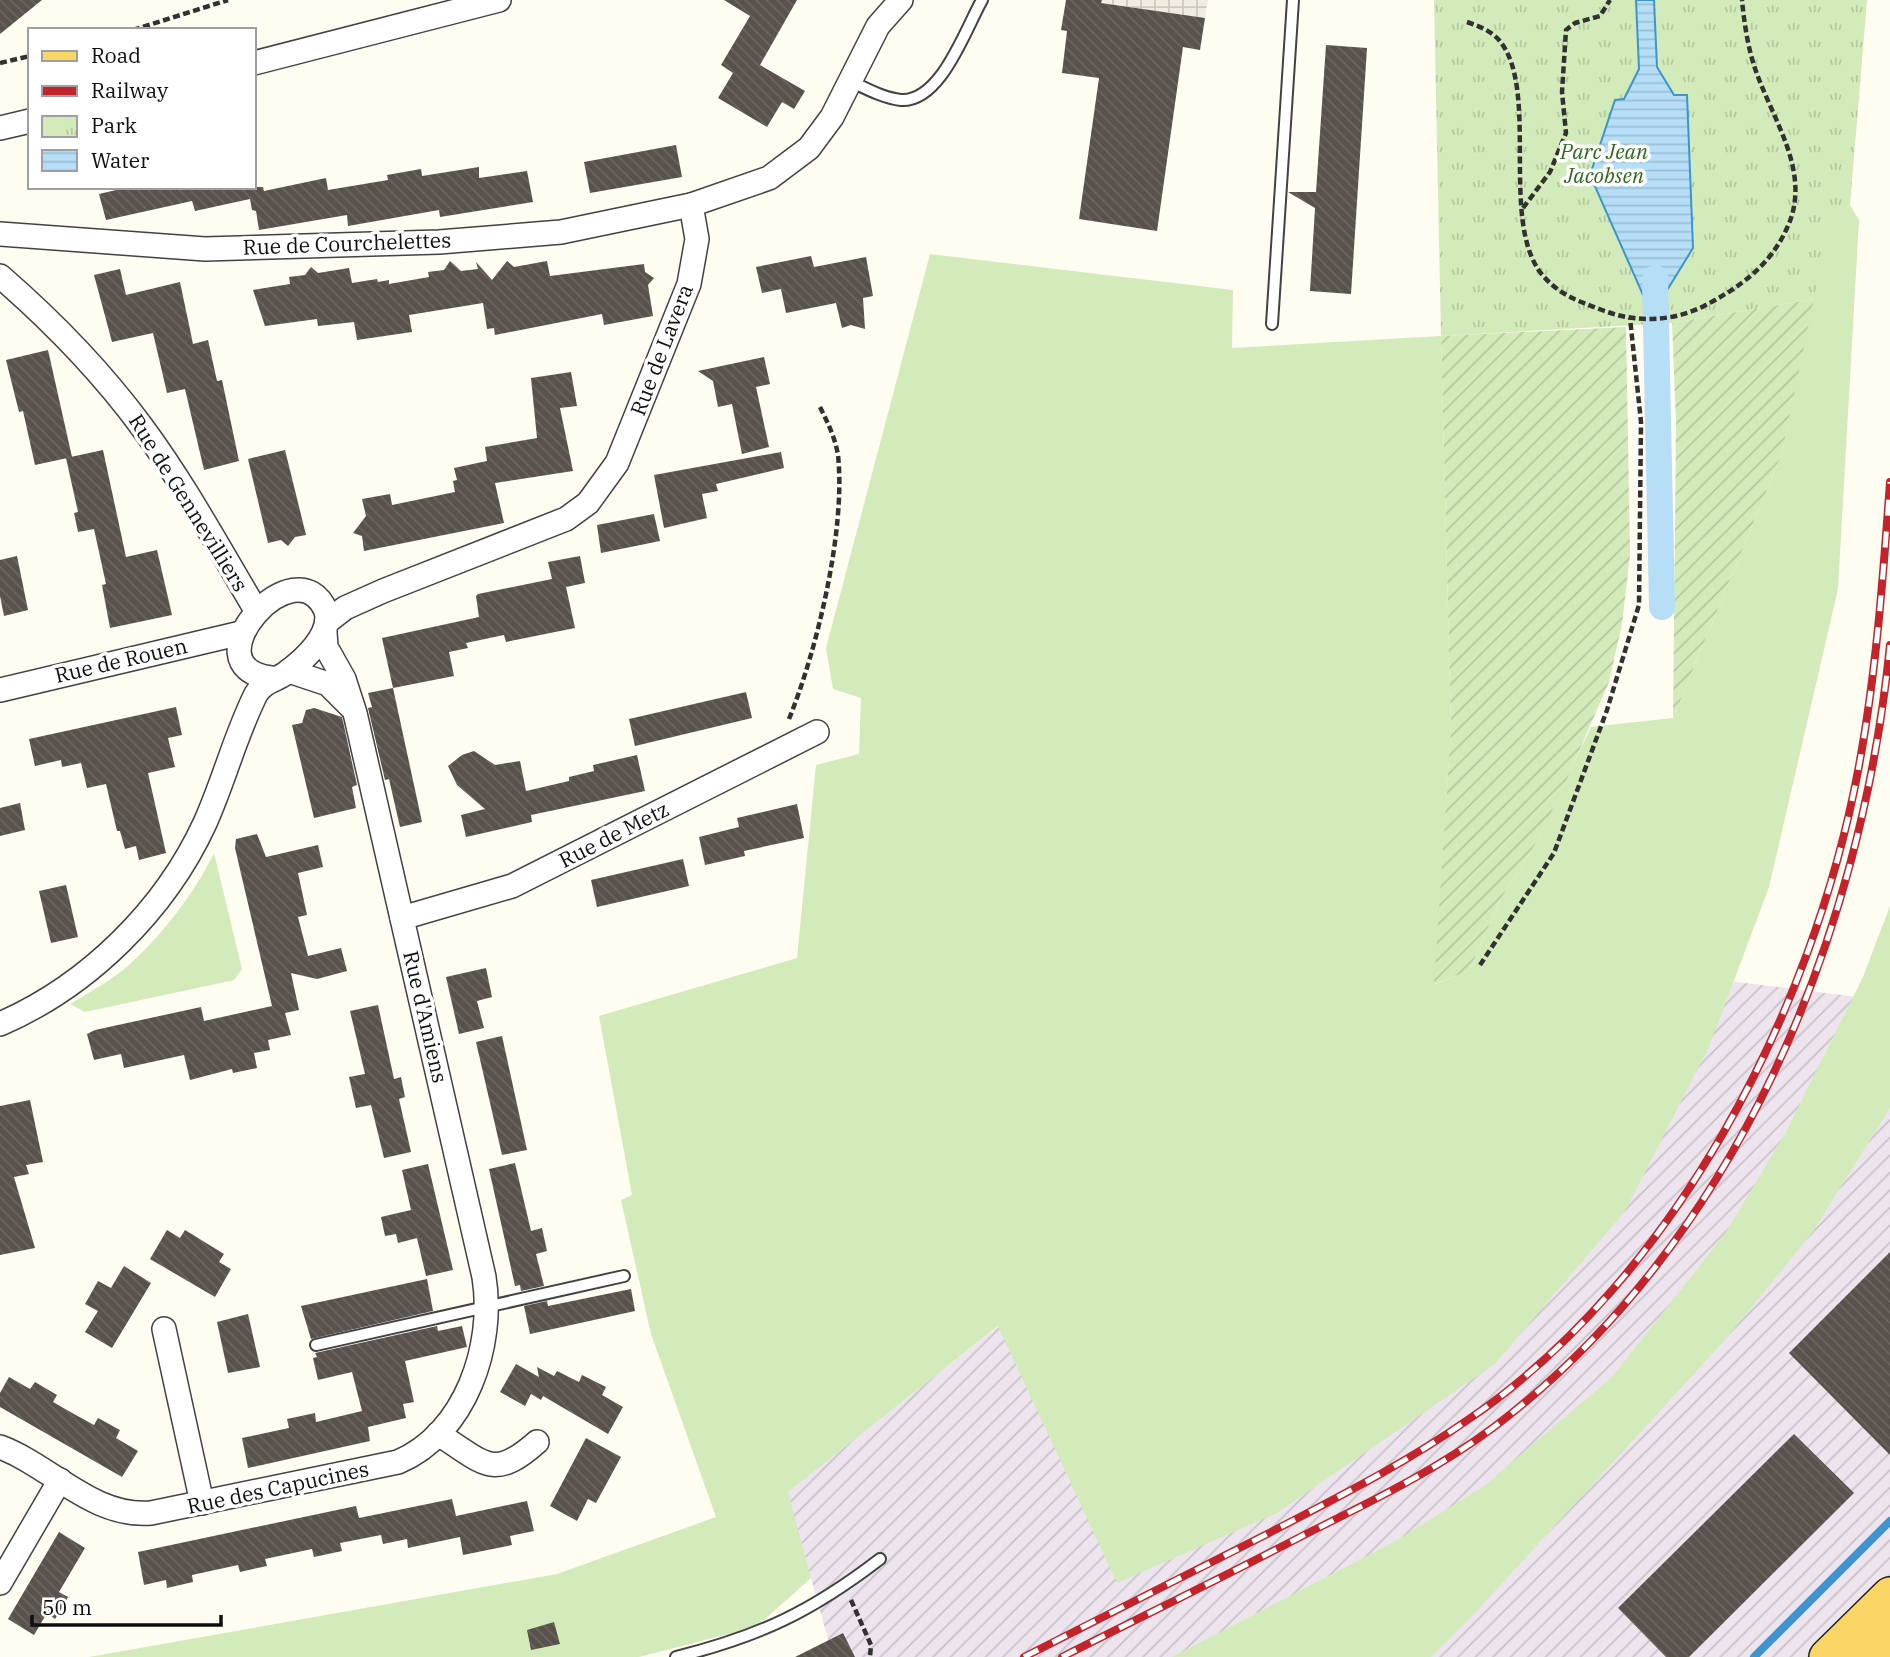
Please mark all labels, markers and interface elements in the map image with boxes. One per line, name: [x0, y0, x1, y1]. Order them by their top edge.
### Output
legend: [28, 28, 256, 189]
text: Road: [91, 41, 141, 69]
text: Railway: [91, 76, 169, 104]
text: Park: [91, 111, 138, 139]
park label: Parc Jean Jacobsen: [1559, 137, 1648, 189]
text: Water: [91, 146, 150, 174]
street label: Rue de Courchelettes: [242, 225, 452, 261]
street label: Rue de Lavera: [623, 280, 699, 419]
street label: Rue de Gennevilliers: [123, 408, 255, 597]
street label: Rue de Rouen: [52, 631, 190, 689]
street label: Rue de Metz: [554, 794, 673, 874]
street label: Rue d'Amiens: [397, 948, 455, 1086]
street label: Rue des Capucines: [184, 1454, 371, 1520]
scale bar: [32, 1584, 220, 1628]
text: 50 m: [42, 1593, 92, 1621]

